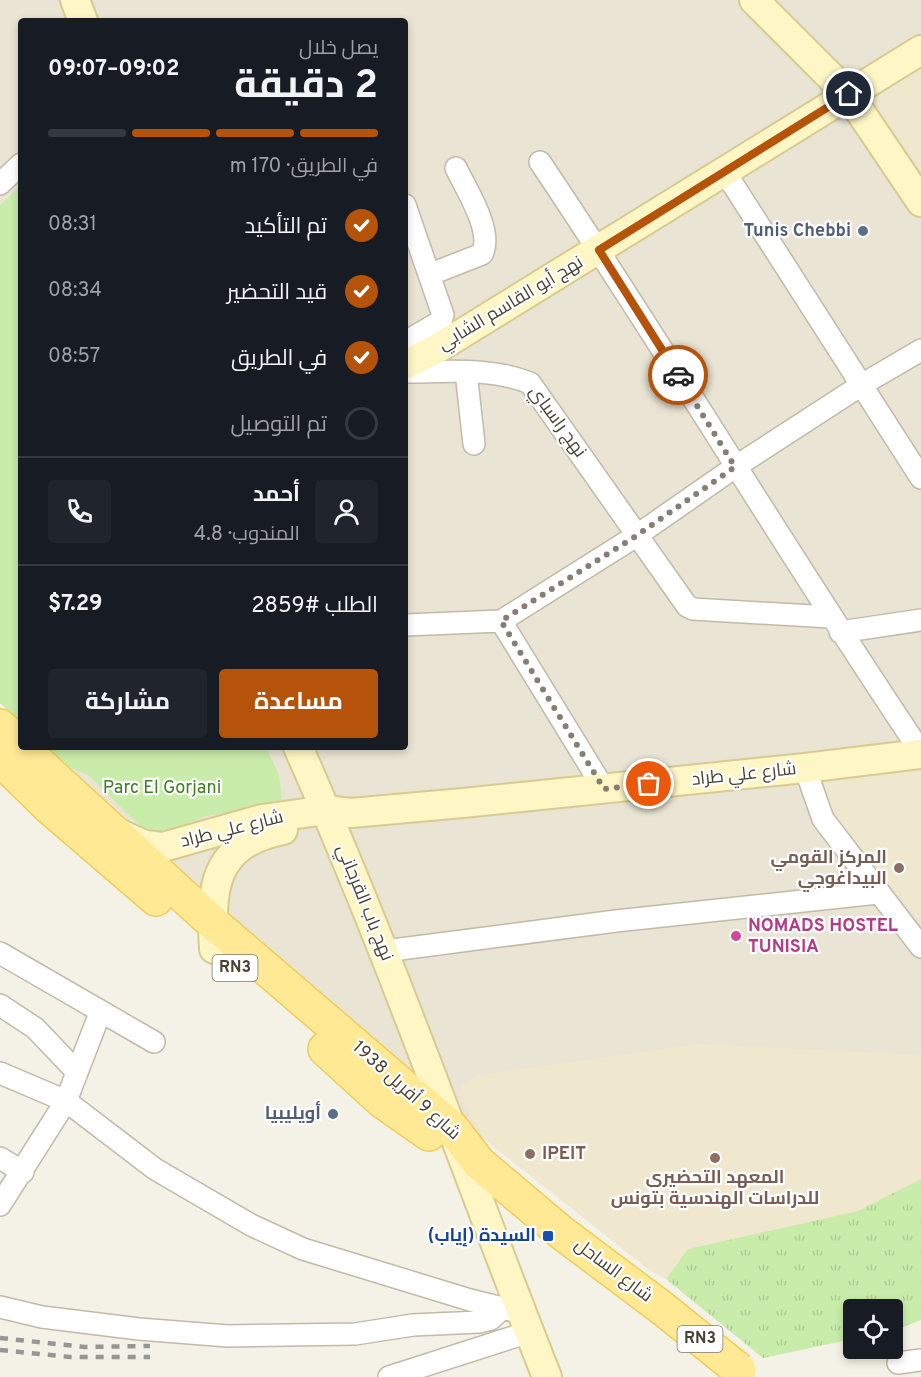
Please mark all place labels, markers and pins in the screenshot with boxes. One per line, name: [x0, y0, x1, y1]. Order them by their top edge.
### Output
pin: [823, 68, 874, 119]
place label: Tunis Chebbi: [743, 220, 851, 243]
marker: Tunis Chebbi: [856, 224, 870, 238]
pin: [623, 758, 674, 809]
place label: المركز القومي البيداغوجي: [771, 847, 887, 893]
marker: المركز القومي البيداغوجي: [892, 861, 906, 875]
place label: NOMADS HOSTEL TUNISIA: [748, 915, 898, 959]
marker: NOMADS HOSTEL TUNISIA: [729, 929, 743, 943]
place label: أويليبيا: [265, 1100, 321, 1126]
marker: أويليبيا: [326, 1107, 340, 1121]
place label: IPEIT: [542, 1143, 586, 1166]
marker: IPEIT: [523, 1147, 537, 1161]
marker: المعهد التحضيري للدراسات الهندسية بتونس: [708, 1151, 722, 1165]
place label: المعهد التحضيري للدراسات الهندسية بتونس: [611, 1167, 819, 1211]
place label: السيدة (إياب): [428, 1225, 536, 1248]
marker: السيدة (إياب): [541, 1229, 555, 1243]

